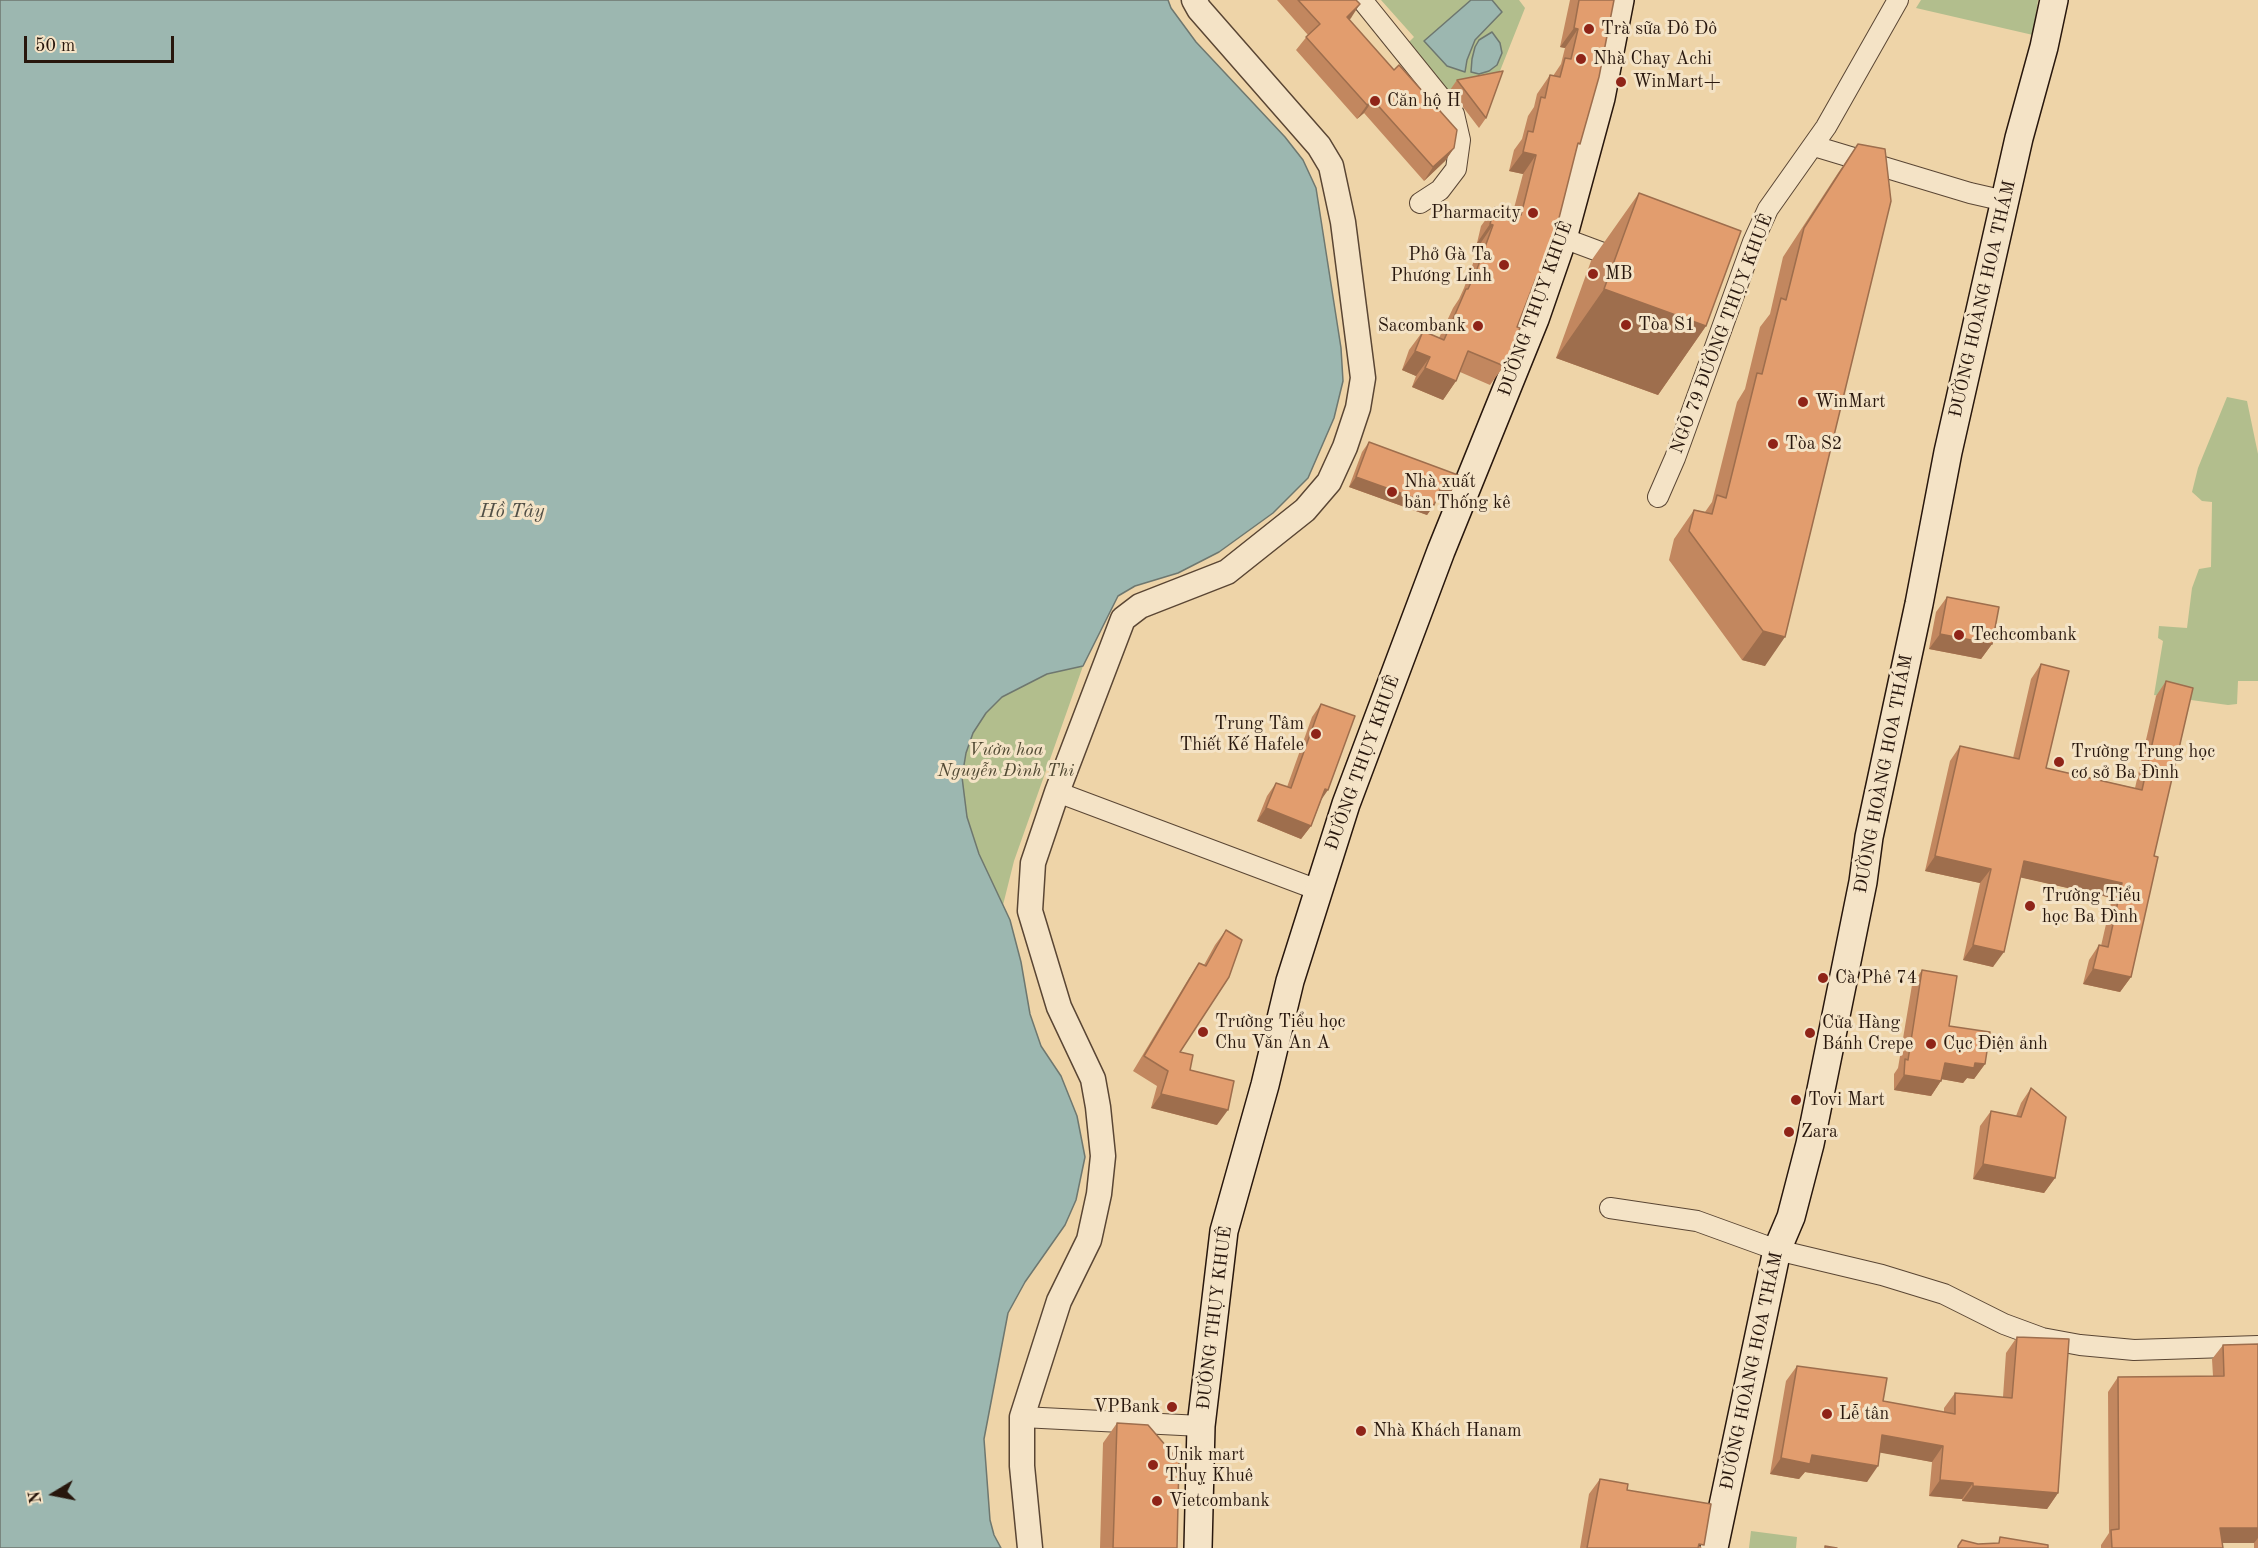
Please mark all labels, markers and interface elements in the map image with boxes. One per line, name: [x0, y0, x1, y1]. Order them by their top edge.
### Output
place label: Trà sữa Đô Đô: [1601, 18, 1717, 40]
marker: Trà sữa Đô Đô: [1582, 22, 1596, 36]
scale bar: [27, 24, 177, 62]
text: 50 m: [35, 37, 75, 55]
place label: Nhà Chay Achi: [1593, 48, 1712, 70]
marker: Nhà Chay Achi: [1574, 52, 1588, 66]
place label: WinMart+: [1633, 71, 1721, 93]
marker: WinMart+: [1614, 75, 1628, 89]
place label: Căn hộ H: [1387, 90, 1461, 112]
marker: Căn hộ H: [1368, 94, 1382, 108]
street label: ĐƯỜNG HOÀNG HOA THÁM: [1945, 178, 2021, 420]
place label: Pharmacity: [1431, 202, 1521, 224]
marker: Pharmacity: [1526, 206, 1540, 220]
street label: NGÕ 79 ĐƯỜNG THỤY KHUÊ: [1666, 211, 1778, 457]
street label: ĐƯỜNG THỤY KHUÊ: [1494, 219, 1578, 399]
place label: Phở Gà Ta Phương Linh: [1391, 244, 1492, 286]
marker: Phở Gà Ta Phương Linh: [1497, 258, 1511, 272]
place label: MB: [1605, 263, 1633, 285]
marker: MB: [1586, 267, 1600, 281]
place label: Tòa S1: [1638, 314, 1695, 336]
place label: Sacombank: [1378, 315, 1466, 337]
marker: Tòa S1: [1619, 318, 1633, 332]
marker: Sacombank: [1471, 319, 1485, 333]
place label: WinMart: [1815, 391, 1886, 413]
marker: WinMart: [1796, 395, 1810, 409]
place label: Tòa S2: [1785, 433, 1842, 455]
marker: Tòa S2: [1766, 437, 1780, 451]
place label: Nhà xuất bản Thống kê: [1404, 471, 1511, 514]
marker: Nhà xuất bản Thống kê: [1385, 485, 1399, 499]
water label: Hồ Tây: [480, 500, 544, 524]
place label: Techcombank: [1971, 624, 2077, 646]
marker: Techcombank: [1952, 628, 1966, 642]
street label: ĐƯỜNG HOÀNG HOA THÁM: [1850, 653, 1918, 895]
street label: ĐƯỜNG THỤY KHUÊ: [1321, 673, 1405, 853]
place label: Trung Tâm Thiết Kế Hafele: [1180, 713, 1304, 756]
marker: Trung Tâm Thiết Kế Hafele: [1309, 727, 1323, 741]
park label: Vườn hoa Nguyễn Đình Thi: [938, 739, 1074, 782]
place label: Trường Trung học cơ sở Ba Đình: [2071, 741, 2215, 783]
marker: Trường Trung học cơ sở Ba Đình: [2052, 755, 2066, 769]
place label: Trường Tiểu học Ba Đình: [2042, 885, 2141, 928]
marker: Trường Tiểu học Ba Đình: [2023, 899, 2037, 913]
place label: Cà Phê 74: [1835, 967, 1917, 989]
marker: Cà Phê 74: [1816, 971, 1830, 985]
place label: Trường Tiểu học Chu Văn An A: [1215, 1011, 1345, 1054]
place label: Cửa Hàng Bánh Crepe: [1822, 1012, 1913, 1054]
marker: Trường Tiểu học Chu Văn An A: [1196, 1025, 1210, 1039]
marker: Cửa Hàng Bánh Crepe: [1803, 1026, 1817, 1040]
place label: Cục Điện ảnh: [1943, 1033, 2048, 1055]
marker: Cục Điện ảnh: [1924, 1037, 1938, 1051]
place label: Tovi Mart: [1808, 1089, 1885, 1111]
marker: Tovi Mart: [1789, 1093, 1803, 1107]
place label: Zara: [1801, 1121, 1838, 1143]
marker: Zara: [1782, 1125, 1796, 1139]
street label: ĐƯỜNG THỤY KHUÊ: [1193, 1225, 1237, 1411]
street label: ĐƯỜNG HOÀNG HOA THÁM: [1716, 1250, 1788, 1492]
place label: VPBank: [1093, 1396, 1160, 1418]
marker: VPBank: [1165, 1400, 1179, 1414]
place label: Lễ tân: [1839, 1403, 1889, 1425]
marker: Lễ tân: [1820, 1407, 1834, 1421]
place label: Nhà Khách Hanam: [1373, 1420, 1522, 1442]
marker: Nhà Khách Hanam: [1354, 1424, 1368, 1438]
place label: Unik mart Thuỵ Khuê: [1165, 1444, 1253, 1486]
marker: Unik mart Thuỵ Khuê: [1146, 1458, 1160, 1472]
north arrow: [24, 1464, 84, 1524]
text: N: [27, 1490, 45, 1505]
place label: Vietcombank: [1169, 1490, 1270, 1512]
marker: Vietcombank: [1150, 1494, 1164, 1508]

